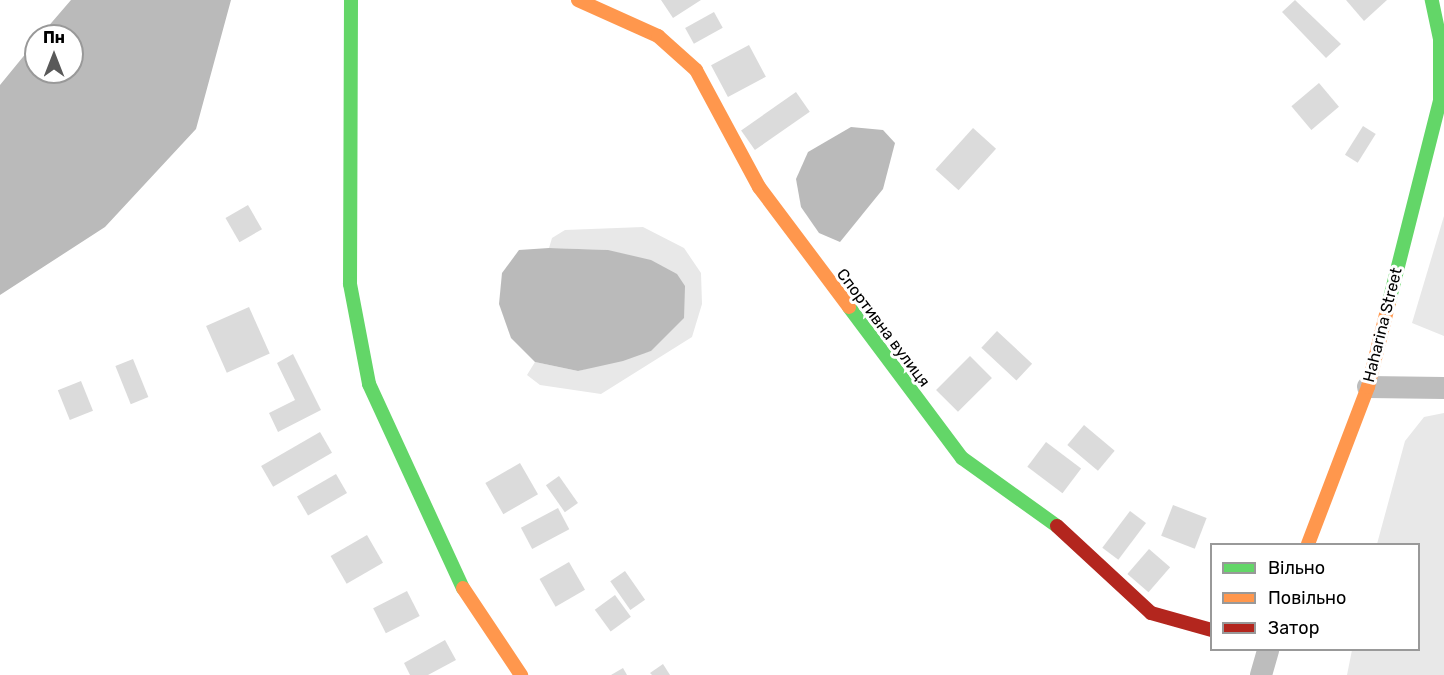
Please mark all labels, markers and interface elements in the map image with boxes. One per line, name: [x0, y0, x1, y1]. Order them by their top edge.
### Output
north arrow: [24, 24, 84, 84]
text: Пн: [43, 28, 65, 47]
street label: Спортивна вулиця: [832, 265, 934, 391]
street label: Haharina Street: [1359, 266, 1407, 384]
legend: [1210, 543, 1420, 651]
text: Вільно: [1268, 557, 1325, 579]
text: Повільно: [1268, 587, 1346, 609]
text: Затор: [1268, 617, 1319, 639]

